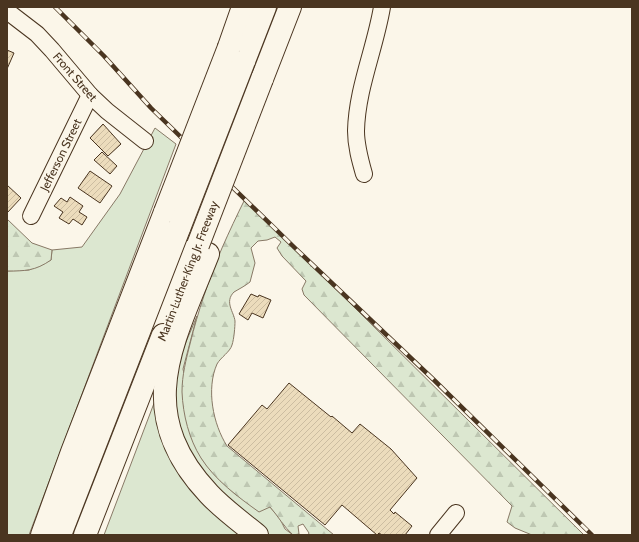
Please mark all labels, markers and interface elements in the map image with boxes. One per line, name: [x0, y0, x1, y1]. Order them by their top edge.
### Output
street label: Front Street: [50, 49, 101, 104]
street label: Jefferson Street: [36, 116, 85, 194]
street label: Martin Luther King Jr. Freeway: [154, 199, 221, 343]

